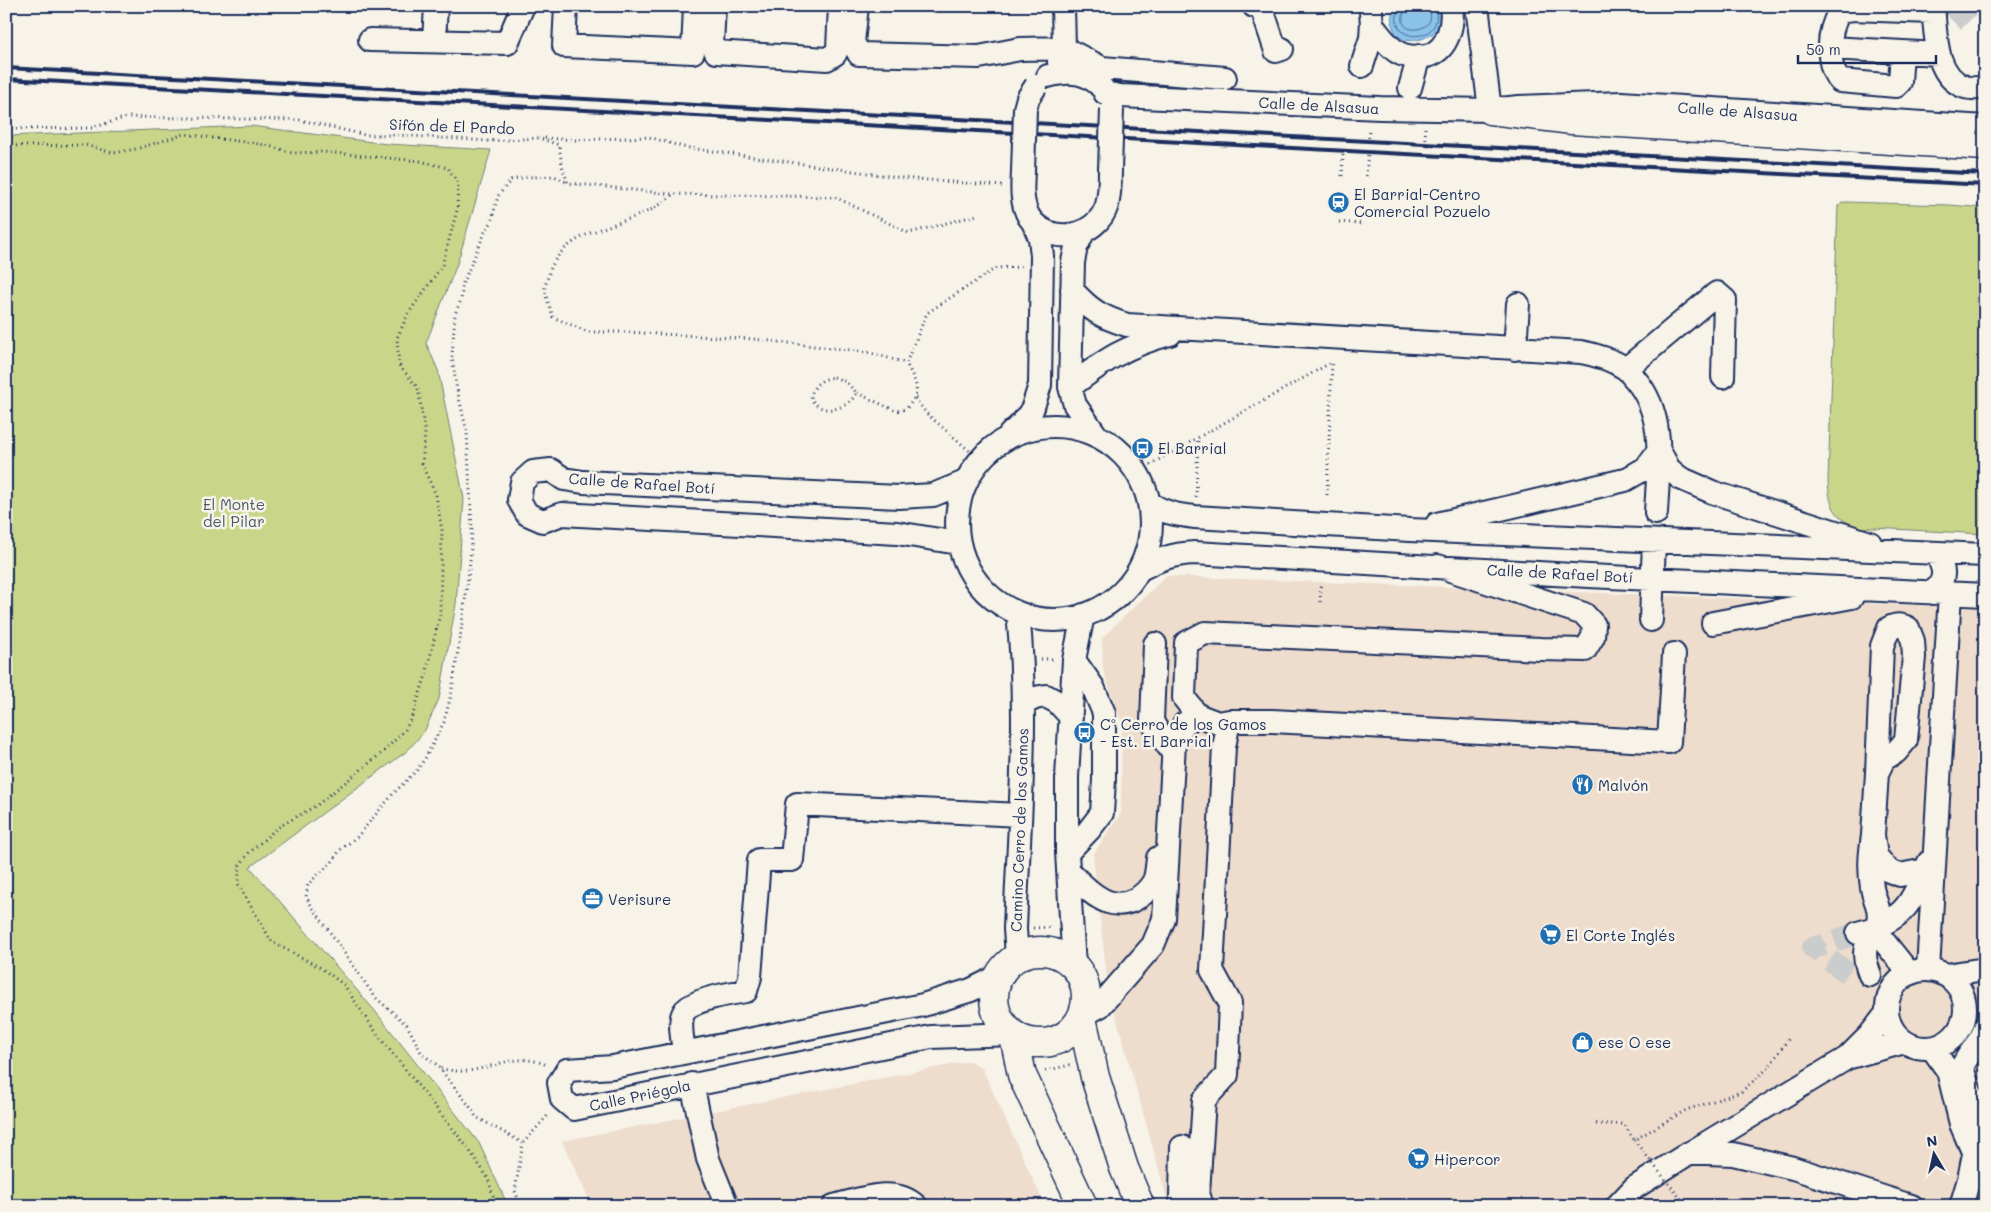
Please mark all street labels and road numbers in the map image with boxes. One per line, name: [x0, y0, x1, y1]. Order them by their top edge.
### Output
street label: Calle de Alsasua: [1258, 92, 1380, 118]
street label: Calle de Alsasua: [1677, 97, 1799, 125]
street label: Sifón de El Pardo: [389, 114, 515, 138]
street label: Calle de Rafael Botí: [568, 468, 716, 498]
street label: Calle de Rafael Botí: [1486, 559, 1634, 587]
street label: Camino Cerro de los Gamos: [1005, 728, 1033, 932]
street label: Calle Priégola: [587, 1074, 693, 1116]

